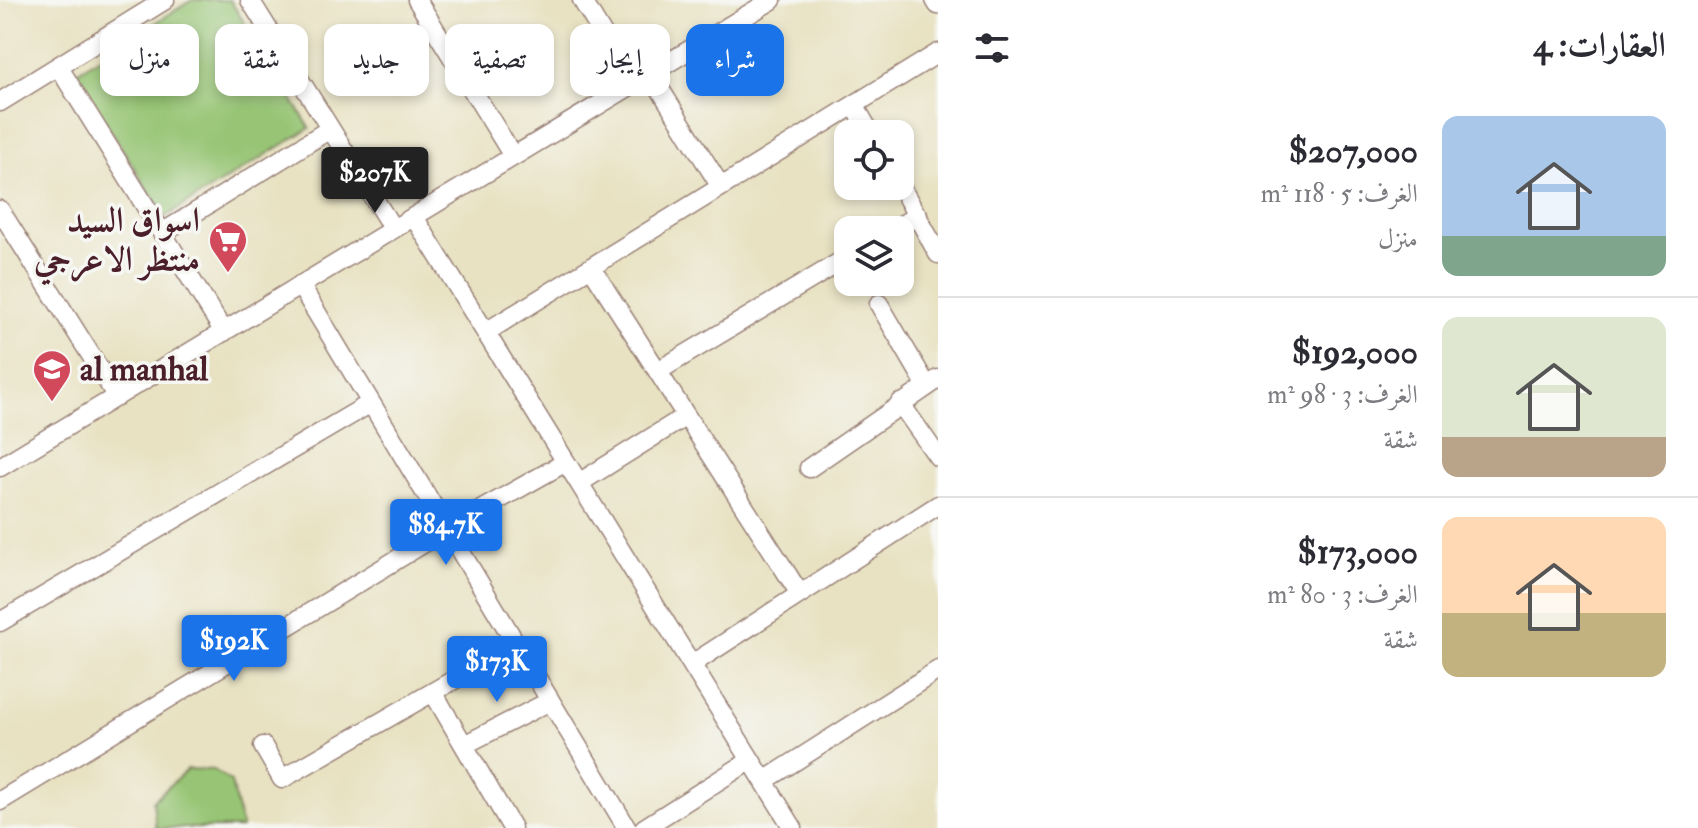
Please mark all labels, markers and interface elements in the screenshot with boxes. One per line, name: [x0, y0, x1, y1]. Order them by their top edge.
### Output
chip: منزل: [100, 24, 199, 96]
chip: شقة: [215, 24, 308, 96]
chip: جديد: [324, 24, 429, 96]
chip: تصفية: [445, 24, 554, 96]
chip: إيجار: [570, 24, 670, 96]
chip: شراء: [686, 24, 784, 96]
text: العقارات: 4: [1533, 24, 1666, 67]
icon: filters: [970, 26, 1014, 70]
map controls: [834, 120, 914, 296]
button: locate: [834, 120, 914, 200]
text: $207,000: [1289, 130, 1418, 173]
pin: $207K: [319, 147, 431, 215]
icon: home: [1506, 148, 1602, 244]
text: $207K: [339, 157, 411, 189]
text: الغرف: 5 · 118 m²: [1261, 178, 1418, 210]
place label: اسواق السيد منتظر الاعرجي: [33, 199, 200, 286]
button: layers: [834, 216, 914, 296]
supermarket icon: اسواق السيد منتظر الاعرجي: [207, 219, 249, 274]
text: منزل: [1378, 223, 1418, 255]
text: $192,000: [1292, 331, 1418, 374]
school or university icon: al manhal: [31, 348, 73, 403]
place label: al manhal: [80, 348, 209, 391]
icon: home: [1506, 349, 1602, 445]
text: الغرف: 3 · 98 m²: [1267, 379, 1418, 411]
text: شقة: [1384, 424, 1418, 456]
pin: $84.7K: [381, 499, 511, 567]
text: $84.7K: [408, 509, 484, 541]
text: $173,000: [1298, 531, 1418, 574]
icon: home: [1506, 549, 1602, 645]
text: الغرف: 3 · 80 m²: [1267, 579, 1418, 611]
pin: $192K: [178, 615, 290, 683]
text: شقة: [1384, 624, 1418, 656]
text: $192K: [200, 625, 268, 657]
pin: $173K: [441, 636, 553, 704]
text: $173K: [465, 646, 529, 678]

